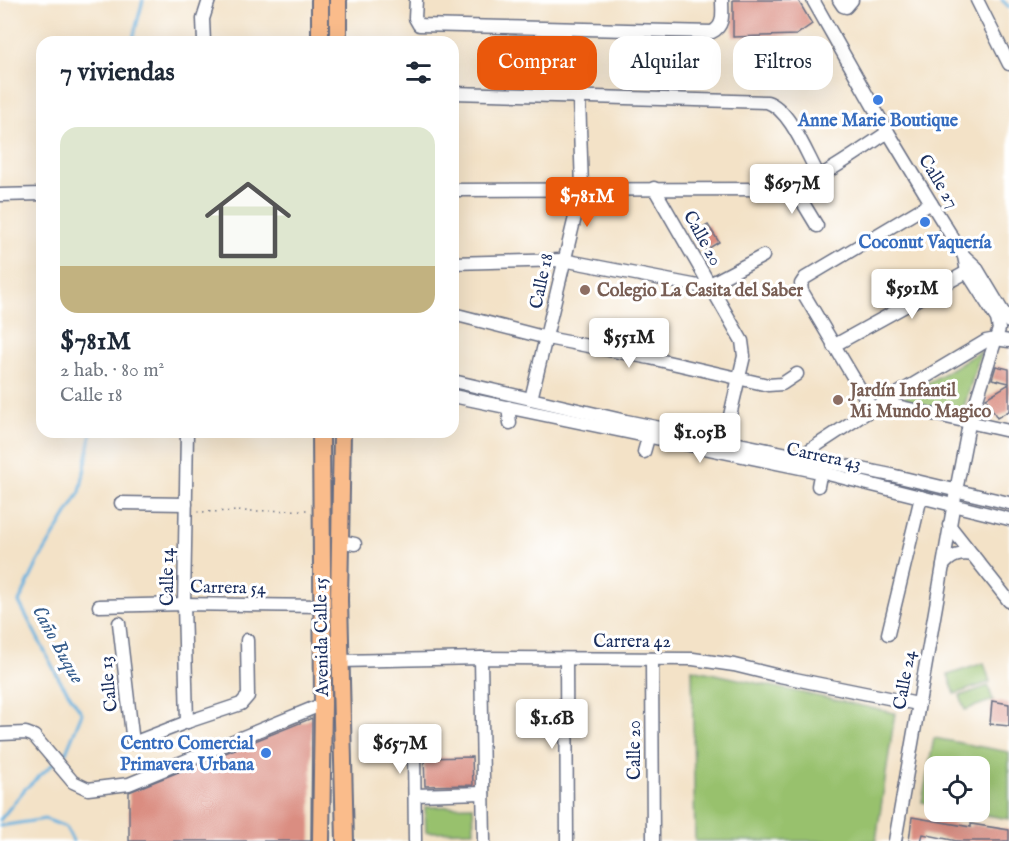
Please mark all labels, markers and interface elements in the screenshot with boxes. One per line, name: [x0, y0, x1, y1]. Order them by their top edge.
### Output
chip: Comprar: [477, 36, 597, 90]
chip: Alquilar: [609, 36, 721, 90]
chip: Filtros: [733, 36, 833, 90]
text: 7 viviendas: [60, 56, 175, 89]
icon: filters: [402, 56, 435, 89]
marker: Anne Marie Boutique: [871, 93, 885, 107]
place label: Anne Marie Boutique: [797, 110, 959, 133]
street label: Calle 27: [912, 151, 963, 213]
pin: $697M: [750, 164, 834, 215]
icon: home: [194, 166, 302, 274]
text: $697M: [764, 171, 820, 196]
pin: $781M: [545, 177, 629, 228]
text: $781M: [560, 184, 614, 209]
street label: Calle 20: [677, 207, 726, 271]
marker: Coconut Vaquería: [918, 215, 932, 229]
place label: Coconut Vaquería: [859, 232, 993, 255]
street label: Calle 18: [525, 251, 560, 311]
pin: $591M: [870, 269, 954, 320]
text: $591M: [885, 276, 939, 301]
place label: Colegio La Casita del Saber: [597, 280, 803, 303]
marker: Colegio La Casita del Saber: [578, 283, 592, 297]
pin: $551M: [587, 318, 671, 369]
text: $781M: [60, 325, 131, 358]
text: $551M: [603, 325, 655, 350]
text: 2 hab. · 80 m²: [60, 358, 164, 383]
place label: Jardín Infantil Mi Mundo Magico: [848, 380, 991, 424]
text: Calle 18: [60, 383, 123, 408]
marker: Jardín Infantil Mi Mundo Magico: [831, 393, 845, 407]
pin: $1.05B: [651, 413, 749, 464]
text: $1.05B: [673, 420, 727, 445]
street label: Carrera 43: [784, 438, 863, 477]
street label: Calle 14: [157, 548, 180, 606]
street label: Carrera 54: [190, 576, 266, 601]
street label: Avenida Calle 15: [310, 577, 335, 698]
water label: Caño Buque: [26, 601, 90, 688]
street label: Carrera 42: [593, 631, 671, 654]
street label: Calle 24: [889, 649, 922, 712]
street label: Calle 13: [95, 655, 124, 713]
pin: $1.6B: [510, 699, 594, 750]
text: $1.6B: [530, 706, 574, 731]
street label: Calle 20: [624, 720, 647, 780]
pin: $657M: [358, 724, 442, 775]
text: $657M: [373, 731, 427, 756]
place label: Centro Comercial Primavera Urbana: [120, 733, 255, 777]
marker: Centro Comercial Primavera Urbana: [259, 746, 273, 760]
map controls: [924, 756, 990, 822]
button: locate: [924, 756, 990, 822]

